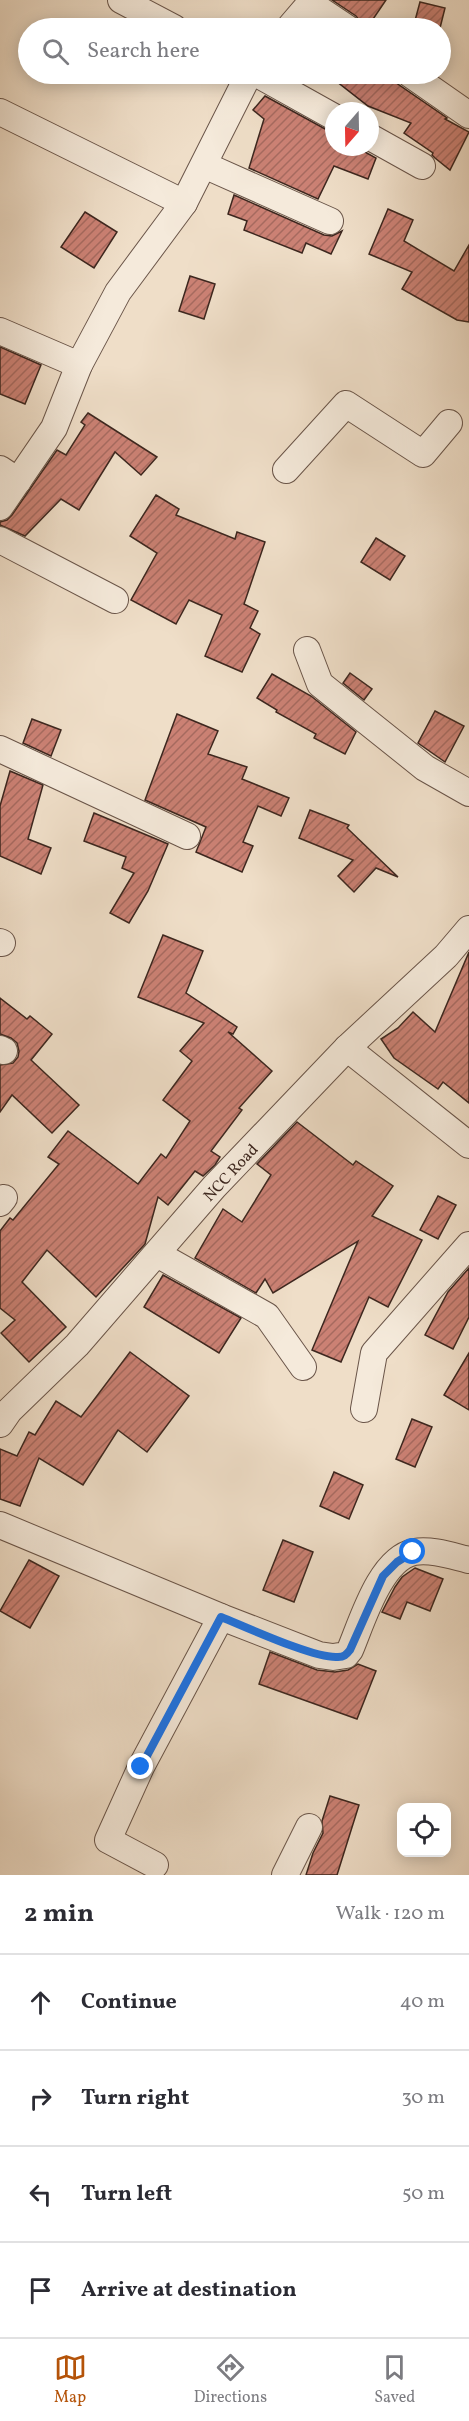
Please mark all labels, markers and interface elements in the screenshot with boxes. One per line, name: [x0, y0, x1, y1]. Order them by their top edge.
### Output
search box: [18, 18, 451, 84]
icon: search: [39, 35, 72, 68]
text: Search here: [87, 36, 200, 67]
north arrow: [325, 102, 379, 156]
street label: NCC Road: [199, 1140, 264, 1207]
route start: [399, 1538, 425, 1564]
route end: [127, 1753, 153, 1779]
map controls: [397, 1803, 451, 1857]
button: locate: [397, 1803, 451, 1857]
text: 2 min: [24, 1896, 94, 1932]
text: Walk · 120 m: [336, 1900, 445, 1928]
icon: ahead: [24, 1986, 57, 2019]
text: Continue: [81, 1987, 177, 2018]
text: 40 m: [400, 1988, 445, 2016]
icon: right: [24, 2082, 57, 2115]
text: Turn right: [81, 2083, 189, 2114]
text: 30 m: [401, 2084, 445, 2112]
icon: left: [24, 2178, 57, 2211]
text: Turn left: [81, 2179, 172, 2210]
text: 50 m: [402, 2180, 445, 2208]
icon: arrive: [24, 2274, 57, 2307]
text: Arrive at destination: [81, 2275, 297, 2306]
tab: Map: [54, 2351, 87, 2409]
tab: Directions: [194, 2351, 267, 2409]
tab: Saved: [374, 2351, 415, 2409]

